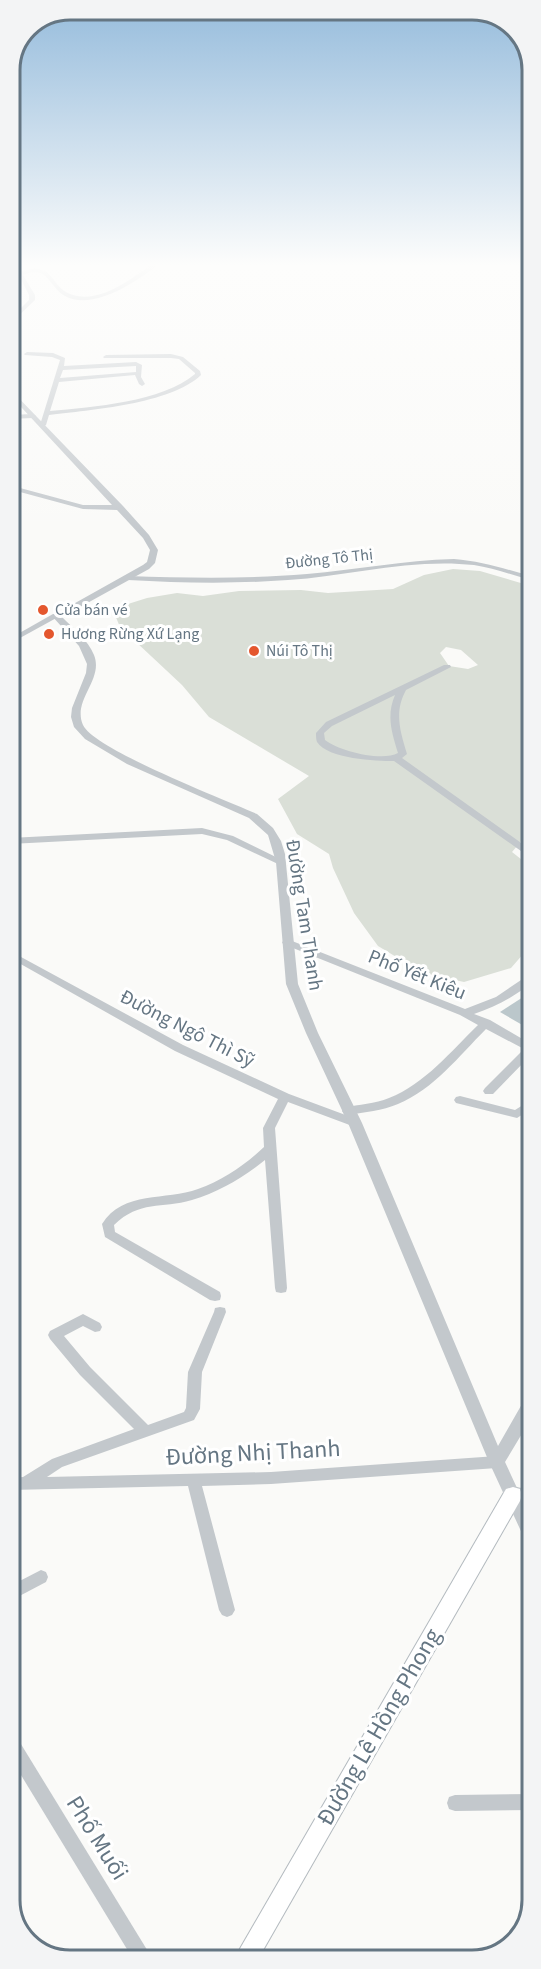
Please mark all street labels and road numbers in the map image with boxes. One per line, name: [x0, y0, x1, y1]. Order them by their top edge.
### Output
street label: Đường Tô Thị: [284, 543, 374, 575]
street label: Đường Tam Thanh: [278, 837, 330, 993]
street label: Phố Yết Kiêu: [364, 943, 470, 1007]
street label: Đường Ngô Thì Sỹ: [115, 983, 260, 1075]
street label: Đường Nhị Thanh: [165, 1431, 341, 1475]
street label: Đường Lê Hồng Phong: [308, 1622, 450, 1832]
street label: Phố Muối: [57, 1789, 137, 1887]

